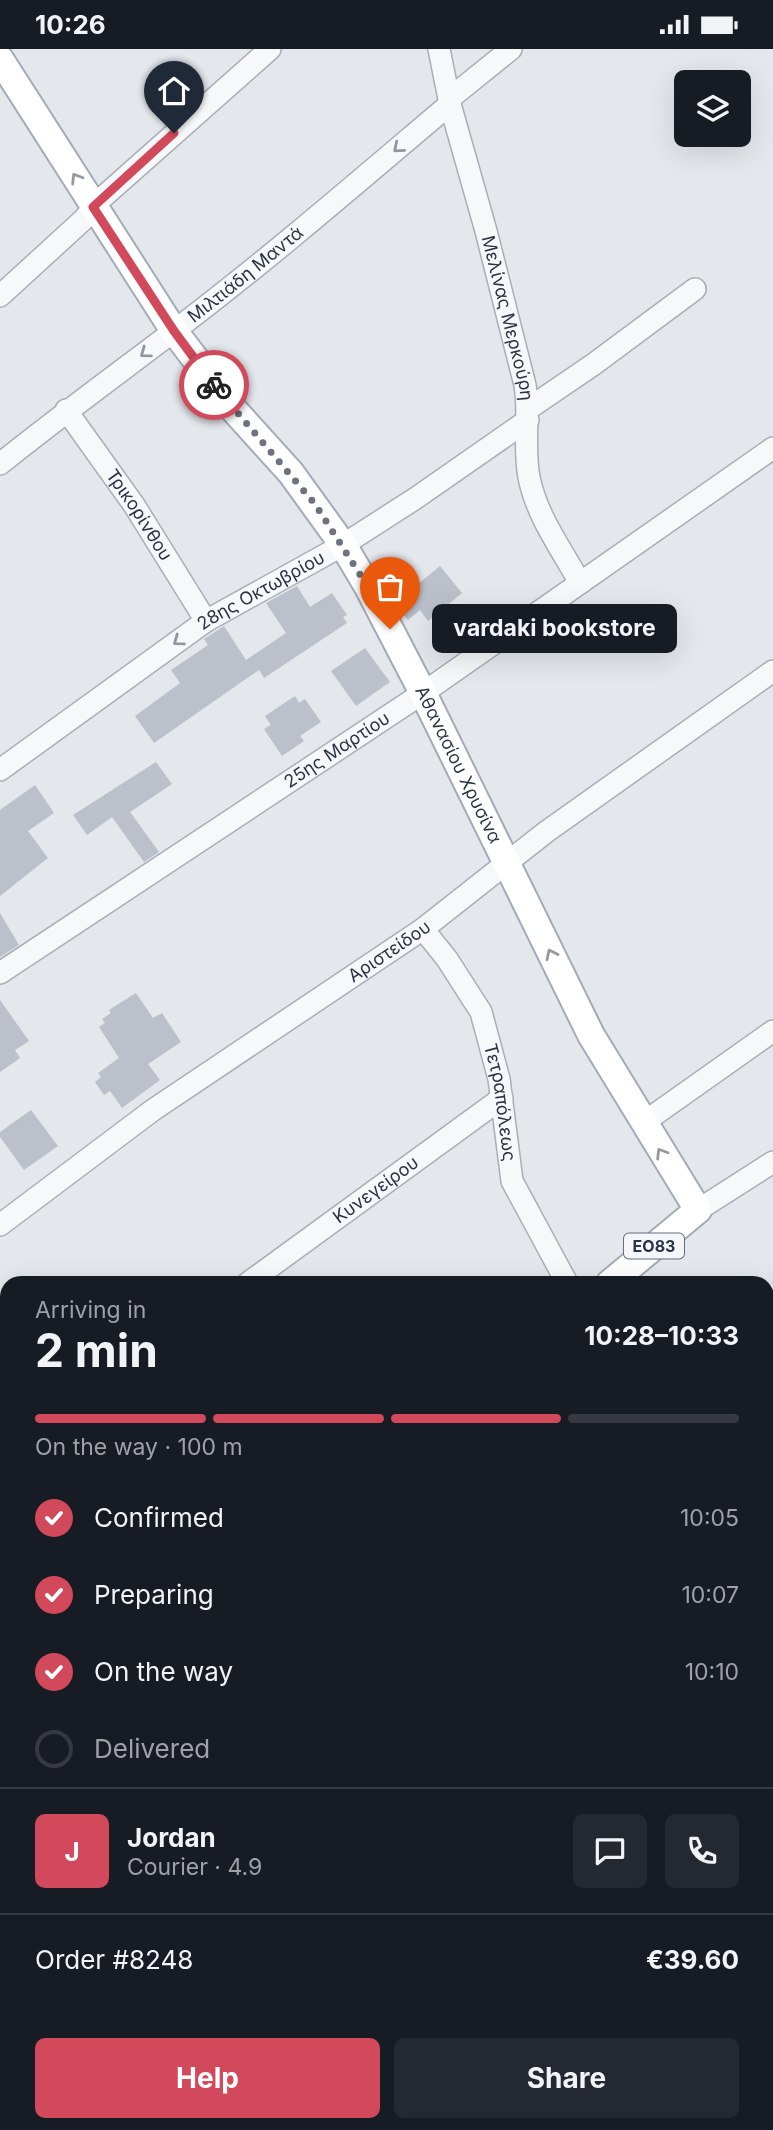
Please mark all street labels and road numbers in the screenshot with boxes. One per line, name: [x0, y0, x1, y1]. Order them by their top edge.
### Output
street label: Μιλτιάδη Μαντά: [183, 222, 307, 327]
street label: Μελίνας Μερκούρη: [478, 233, 538, 402]
street label: Τρικορίνθου: [102, 465, 177, 564]
street label: 28ης Οκτωβρίου: [193, 546, 328, 634]
street label: Αθανασίου Χρυσίνα: [411, 682, 506, 847]
street label: 25ης Μαρτίου: [280, 707, 393, 792]
street label: Αριστείδου: [344, 916, 435, 986]
street label: Τετραπόλεως: [480, 1041, 520, 1162]
street label: Κυνεγείρου: [329, 1152, 422, 1228]
road number: ΕΟ83: [624, 1233, 684, 1259]

